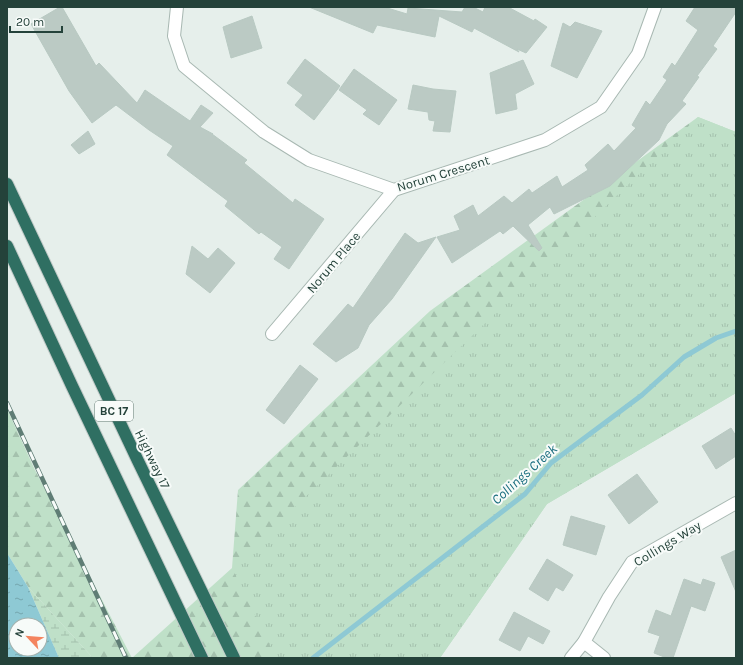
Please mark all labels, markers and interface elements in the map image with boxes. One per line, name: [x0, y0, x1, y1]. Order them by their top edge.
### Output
scale bar: [10, 8, 62, 34]
text: 20 m: [16, 15, 44, 29]
street label: Norum Crescent: [395, 152, 491, 195]
street label: Norum Place: [303, 228, 363, 296]
road number: BC 17: [95, 401, 133, 421]
street label: Highway 17: [132, 427, 173, 491]
water label: Collings Creek: [488, 440, 561, 508]
street label: Collings Way: [631, 517, 704, 569]
north arrow: [8, 617, 48, 657]
text: N: [12, 626, 27, 639]

